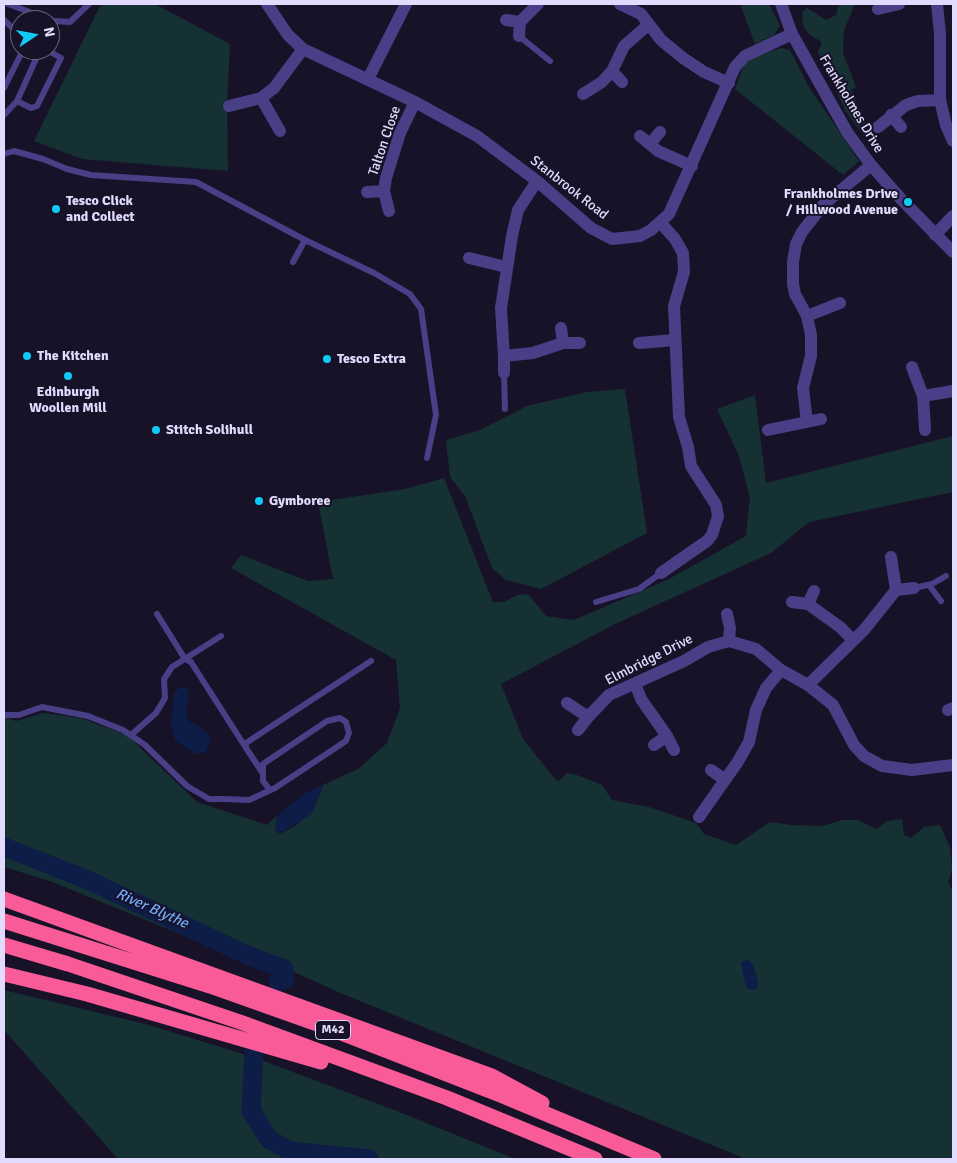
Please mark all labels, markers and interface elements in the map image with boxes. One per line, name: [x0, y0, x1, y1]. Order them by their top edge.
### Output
north arrow: [10, 10, 60, 60]
text: N: [40, 25, 59, 39]
street label: Frankholmes Drive: [815, 52, 887, 156]
street label: Talton Close: [365, 104, 405, 178]
street label: Stanbrook Road: [527, 152, 611, 224]
place label: Frankholmes Drive / Hillwood Avenue: [784, 186, 898, 218]
place label: Tesco Click and Collect: [66, 193, 135, 226]
marker: Frankholmes Drive / Hillwood Avenue: [902, 196, 914, 208]
marker: Tesco Click and Collect: [50, 203, 62, 215]
place label: The Kitchen: [37, 348, 109, 364]
marker: The Kitchen: [21, 350, 33, 362]
place label: Tesco Extra: [337, 351, 406, 367]
marker: Tesco Extra: [321, 353, 333, 365]
marker: Edinburgh Woollen Mill: [62, 370, 74, 382]
place label: Edinburgh Woollen Mill: [29, 384, 107, 417]
place label: Stitch Solihull: [166, 422, 253, 438]
marker: Stitch Solihull: [150, 424, 162, 436]
place label: Gymboree: [269, 493, 330, 509]
marker: Gymboree: [253, 495, 265, 507]
street label: Elmbridge Drive: [602, 631, 696, 689]
water label: River Blythe: [113, 885, 191, 933]
road number: M42: [316, 1020, 350, 1040]

